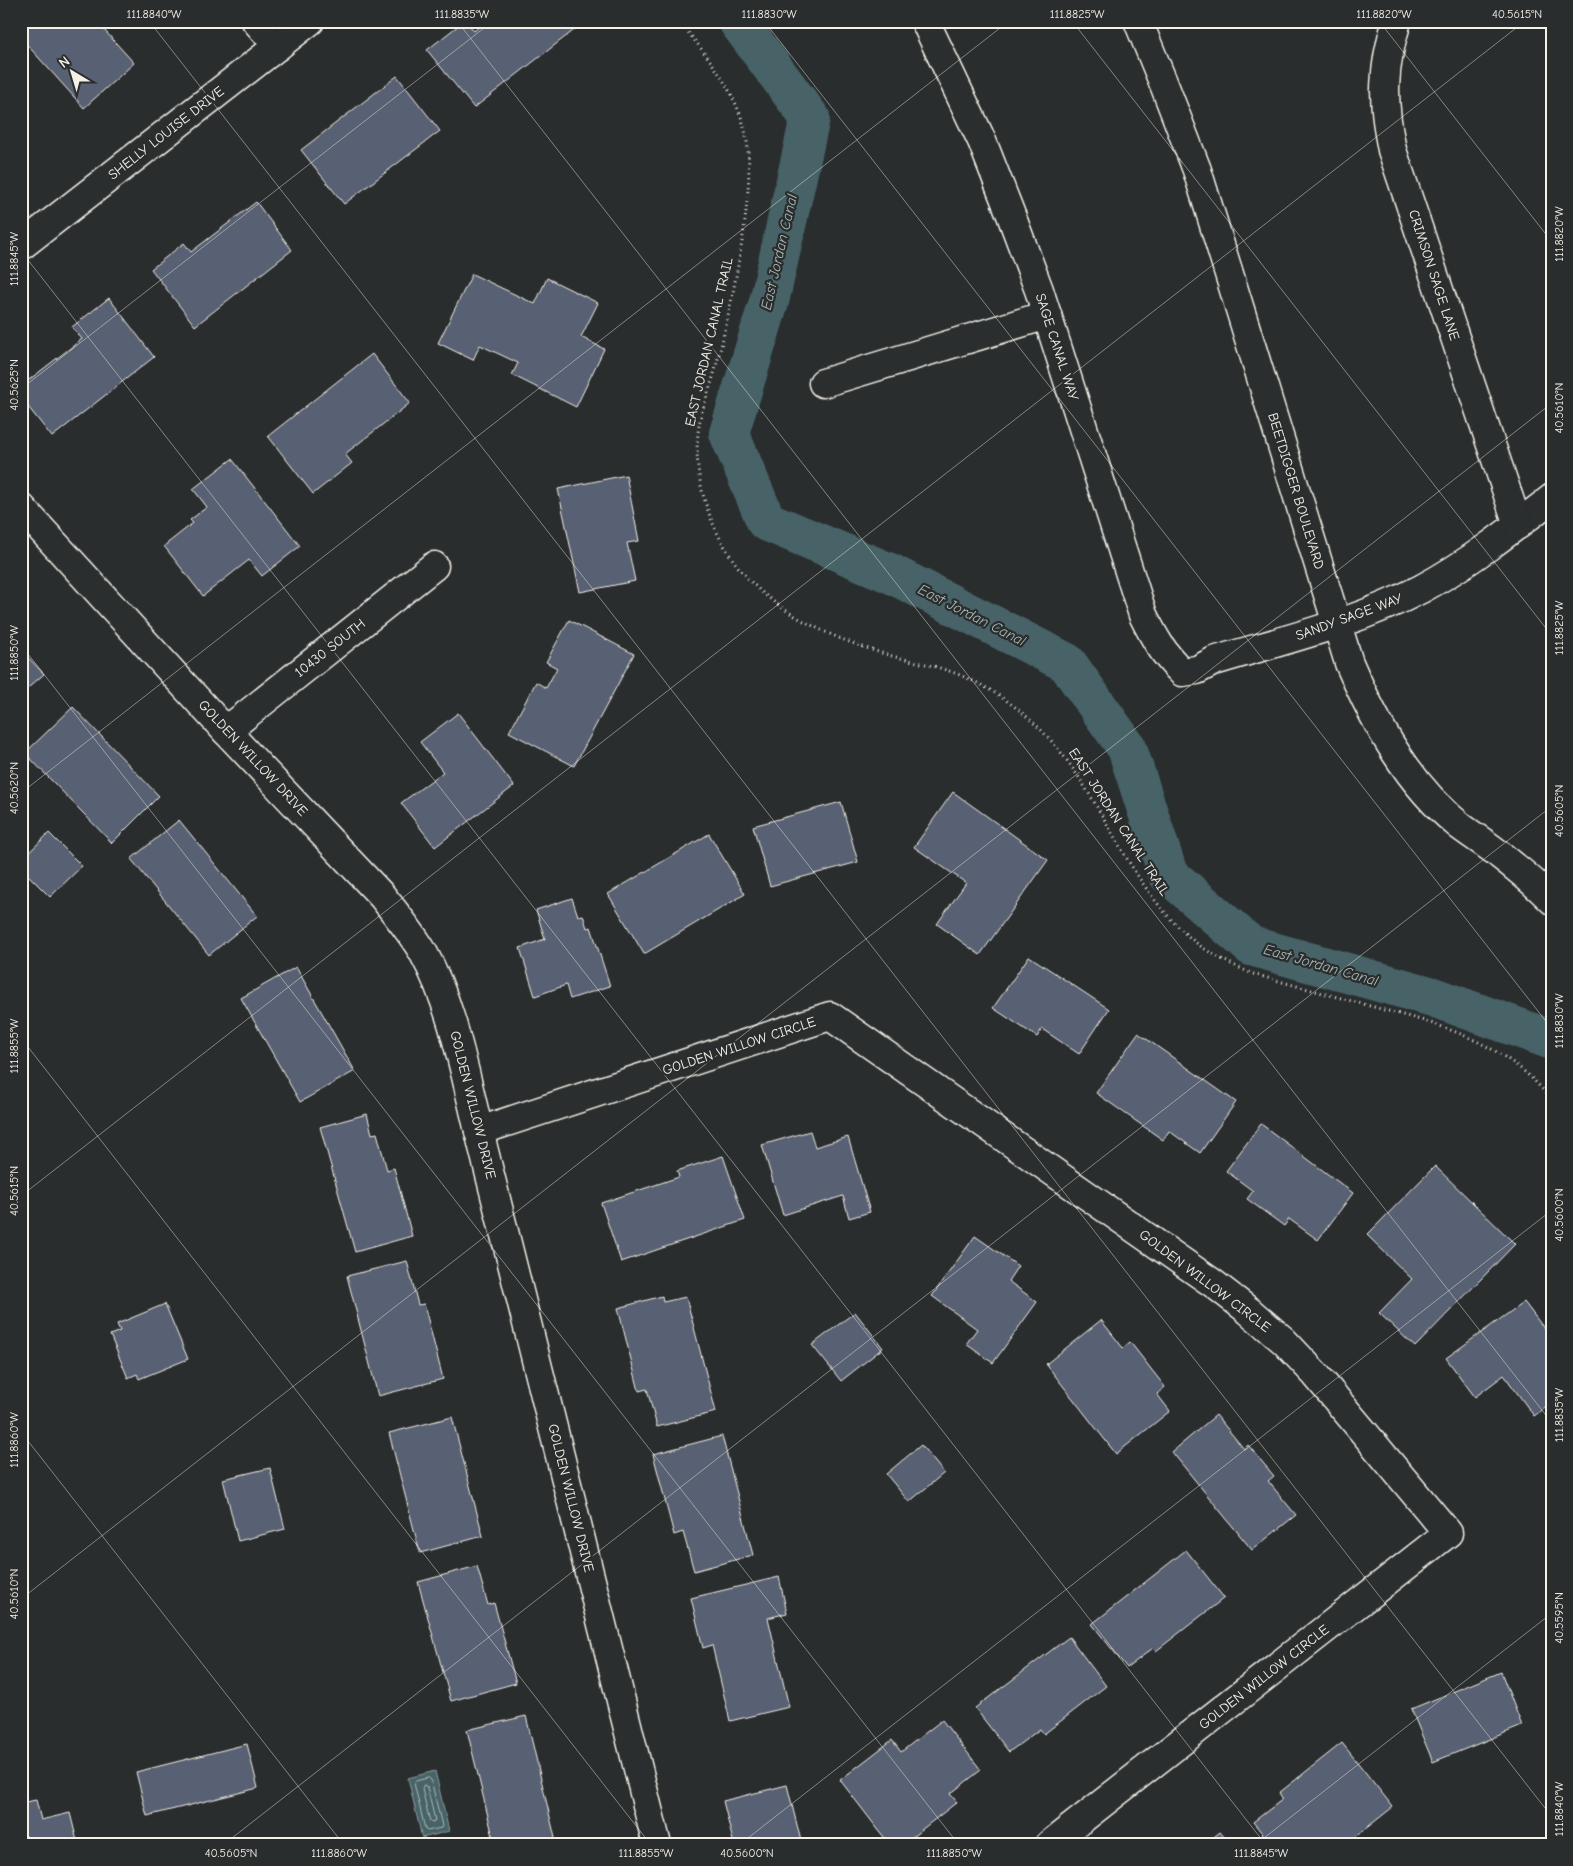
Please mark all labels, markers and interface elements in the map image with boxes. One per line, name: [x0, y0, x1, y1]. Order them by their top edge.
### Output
text: 111.8840°W: [127, 7, 182, 21]
text: 111.8835°W: [435, 7, 490, 21]
text: 111.8830°W: [741, 7, 797, 21]
text: 111.8825°W: [1050, 7, 1105, 21]
text: 111.8820°W: [1356, 7, 1412, 21]
text: 40.5615°N: [1492, 7, 1542, 21]
north arrow: [48, 48, 98, 98]
text: N: [55, 53, 73, 72]
street label: SHELLY LOUISE DRIVE: [105, 82, 227, 184]
water label: East Jordan Canal: [757, 192, 801, 312]
text: 111.8820°W: [1552, 206, 1566, 262]
street label: CRIMSON SAGE LANE: [1405, 207, 1463, 343]
text: 111.8845°W: [7, 231, 21, 286]
street label: EAST JORDAN CANAL TRAIL: [681, 256, 737, 428]
street label: SAGE CANAL WAY: [1032, 291, 1083, 403]
text: 40.5625°N: [7, 359, 21, 411]
text: 40.5610°N: [1552, 383, 1566, 433]
street label: BEETDIGGER BOULEVARD: [1264, 411, 1328, 571]
water label: East Jordan Canal: [915, 580, 1029, 650]
street label: SANDY SAGE WAY: [1293, 590, 1405, 644]
text: 111.8825°W: [1552, 600, 1566, 655]
street label: 10430 SOUTH: [291, 615, 369, 681]
text: 111.8850°W: [7, 625, 21, 681]
street label: GOLDEN WILLOW DRIVE: [195, 696, 311, 820]
street label: EAST JORDAN CANAL TRAIL: [1065, 745, 1173, 899]
text: 40.5620°N: [7, 762, 21, 814]
text: 40.5605°N: [1552, 785, 1566, 837]
water label: East Jordan Canal: [1262, 940, 1381, 990]
text: 111.8830°W: [1552, 993, 1566, 1049]
street label: GOLDEN WILLOW CIRCLE: [660, 1013, 818, 1079]
text: 111.8855°W: [7, 1018, 21, 1073]
street label: GOLDEN WILLOW DRIVE: [446, 1029, 500, 1181]
text: 40.5615°N: [7, 1166, 21, 1216]
text: 40.5600°N: [1552, 1188, 1566, 1242]
street label: GOLDEN WILLOW CIRCLE: [1136, 1226, 1274, 1336]
text: 111.8835°W: [1552, 1387, 1566, 1442]
text: 111.8860°W: [7, 1412, 21, 1468]
street label: GOLDEN WILLOW DRIVE: [544, 1422, 598, 1574]
text: 40.5610°N: [7, 1569, 21, 1619]
text: 40.5595°N: [1552, 1592, 1566, 1644]
street label: GOLDEN WILLOW CIRCLE: [1196, 1621, 1332, 1733]
text: 111.8840°W: [1552, 1781, 1566, 1836]
text: 40.5605°N: [205, 1846, 257, 1860]
text: 111.8860°W: [311, 1846, 367, 1860]
text: 111.8855°W: [619, 1846, 674, 1860]
text: 40.5600°N: [720, 1846, 774, 1860]
text: 111.8850°W: [926, 1846, 982, 1860]
text: 111.8845°W: [1234, 1846, 1289, 1860]

